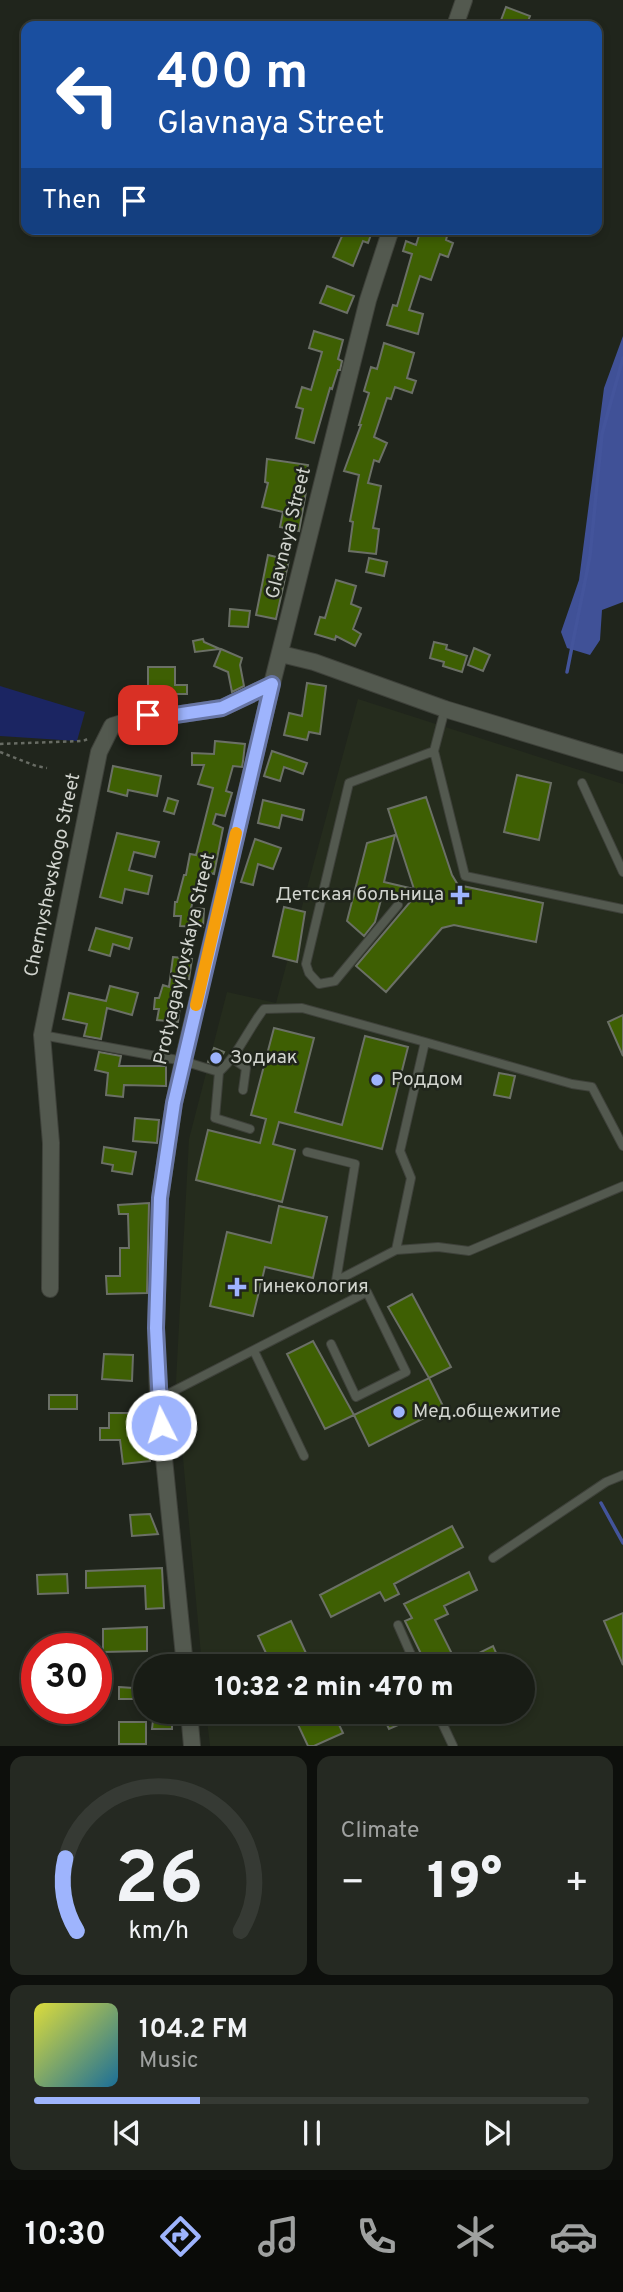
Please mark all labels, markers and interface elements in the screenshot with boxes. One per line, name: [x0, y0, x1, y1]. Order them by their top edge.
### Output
text: 400 m: [157, 44, 308, 106]
icon: left: [42, 49, 133, 140]
text: Glavnaya Street: [157, 105, 385, 145]
icon: arrive: [115, 182, 153, 220]
text: Then: [42, 185, 101, 218]
street label: Glavnaya Street: [261, 465, 317, 601]
pin: [118, 685, 178, 745]
icon: arrive: [129, 696, 167, 734]
street label: Chernyshevskogo Street: [20, 771, 86, 979]
street label: Protyagaylovskaya Street: [149, 851, 221, 1067]
place label: Детская больница: [275, 883, 444, 907]
marker: Детская больница: [450, 885, 470, 905]
place label: Зодиак: [230, 1046, 298, 1070]
marker: Зодиак: [208, 1050, 224, 1066]
place label: Роддом: [391, 1068, 463, 1092]
marker: Роддом: [369, 1072, 385, 1088]
place label: Гинекология: [253, 1275, 369, 1299]
marker: Гинекология: [227, 1277, 247, 1297]
position arrow: [124, 1388, 198, 1462]
place label: Мед.общежитие: [413, 1400, 561, 1424]
marker: Мед.общежитие: [391, 1404, 407, 1420]
speed limit sign: 30: [21, 1633, 112, 1724]
text: 10:32 · 2 min · 470 m: [215, 1672, 453, 1705]
text: Climate: [341, 1817, 419, 1846]
text: 26: [114, 1838, 203, 1930]
text: 19°: [427, 1851, 502, 1917]
text: −: [341, 1860, 365, 1909]
text: +: [564, 1860, 589, 1909]
text: km/h: [128, 1916, 189, 1948]
text: 104.2 FM: [139, 2014, 248, 2047]
text: Music: [139, 2047, 199, 2076]
icon: previous: [108, 2114, 146, 2152]
icon: pause: [293, 2114, 331, 2152]
icon: next: [478, 2114, 516, 2152]
icon: directions: [156, 2212, 205, 2261]
icon: music: [254, 2212, 303, 2261]
icon: phone: [352, 2212, 401, 2261]
icon: climate: [451, 2212, 500, 2261]
icon: car: [549, 2212, 598, 2261]
text: 10:30: [25, 2216, 106, 2256]

